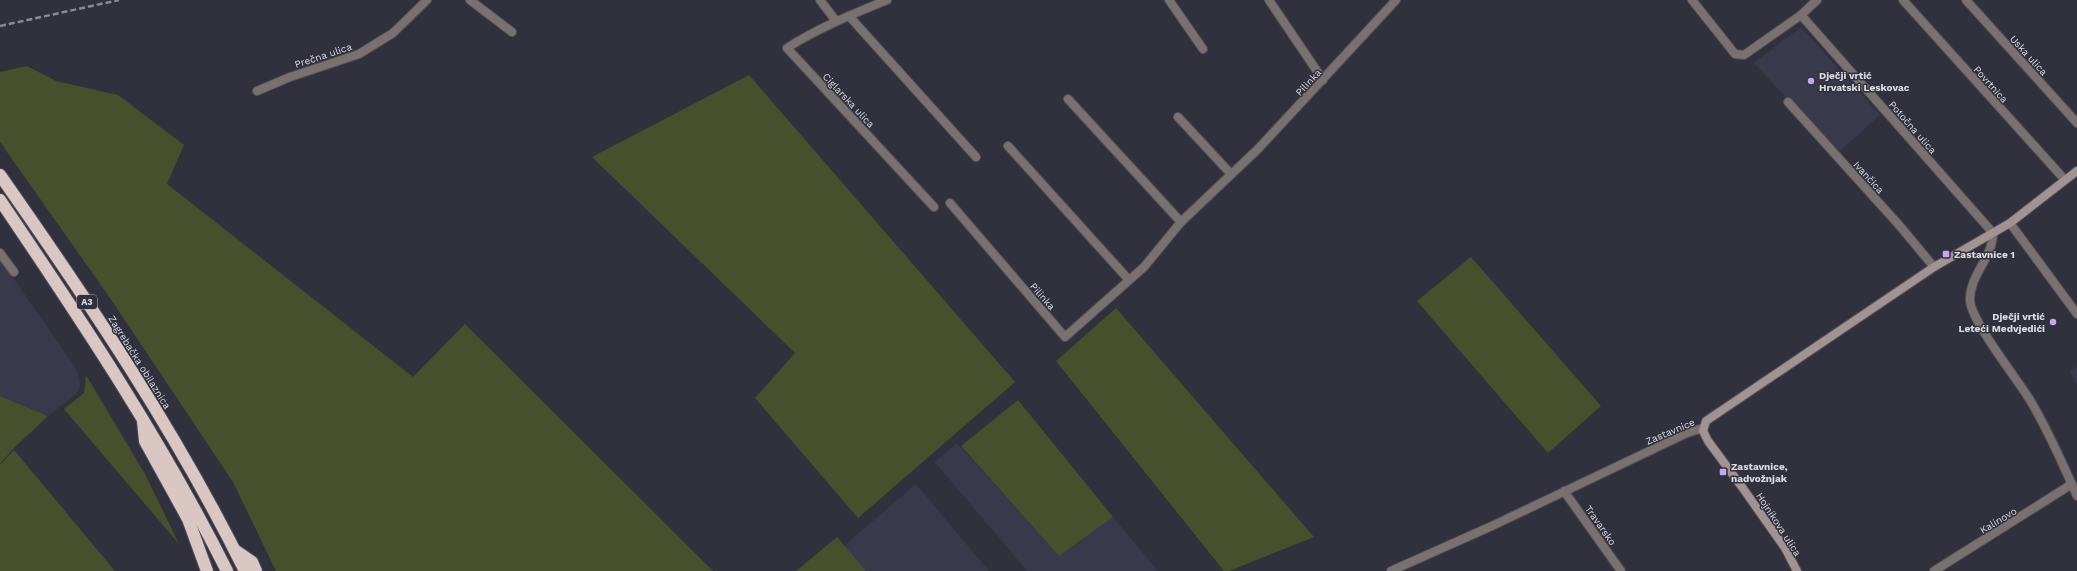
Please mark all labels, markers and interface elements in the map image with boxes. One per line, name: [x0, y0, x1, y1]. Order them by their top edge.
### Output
street label: Uska ulica: [2008, 33, 2050, 78]
street label: Prečna ulica: [293, 41, 354, 70]
street label: Povrtnica: [1971, 64, 2010, 105]
street label: Pilinka: [1293, 67, 1323, 98]
place label: Dječji vrtić Hrvatski Leskovac: [1819, 70, 1910, 93]
street label: Ciglarska ulica: [821, 71, 877, 130]
marker: Dječji vrtić Hrvatski Leskovac: [1806, 76, 1816, 86]
street label: Potočna ulica: [1887, 99, 1939, 156]
street label: Ivančica: [1851, 159, 1886, 196]
marker: Zastavnice 1: [1941, 249, 1951, 259]
place label: Zastavnice 1: [1954, 249, 2015, 260]
street label: Pilinka: [1028, 281, 1057, 312]
road number: A3: [77, 295, 97, 309]
place label: Dječji vrtić Leteći Medvjedići: [1959, 311, 2045, 334]
street label: Zagrebačka obilaznica: [106, 314, 173, 411]
marker: Dječji vrtić Leteći Medvjedići: [2048, 317, 2058, 327]
street label: Zastavnice: [1644, 416, 1697, 447]
place label: Zastavnice, nadvožnjak: [1731, 461, 1788, 484]
marker: Zastavnice, nadvožnjak: [1718, 467, 1728, 477]
street label: Hojnikova ulica: [1754, 491, 1803, 558]
street label: Travarsko: [1583, 503, 1618, 547]
street label: Kalinovo: [1978, 505, 2019, 536]

